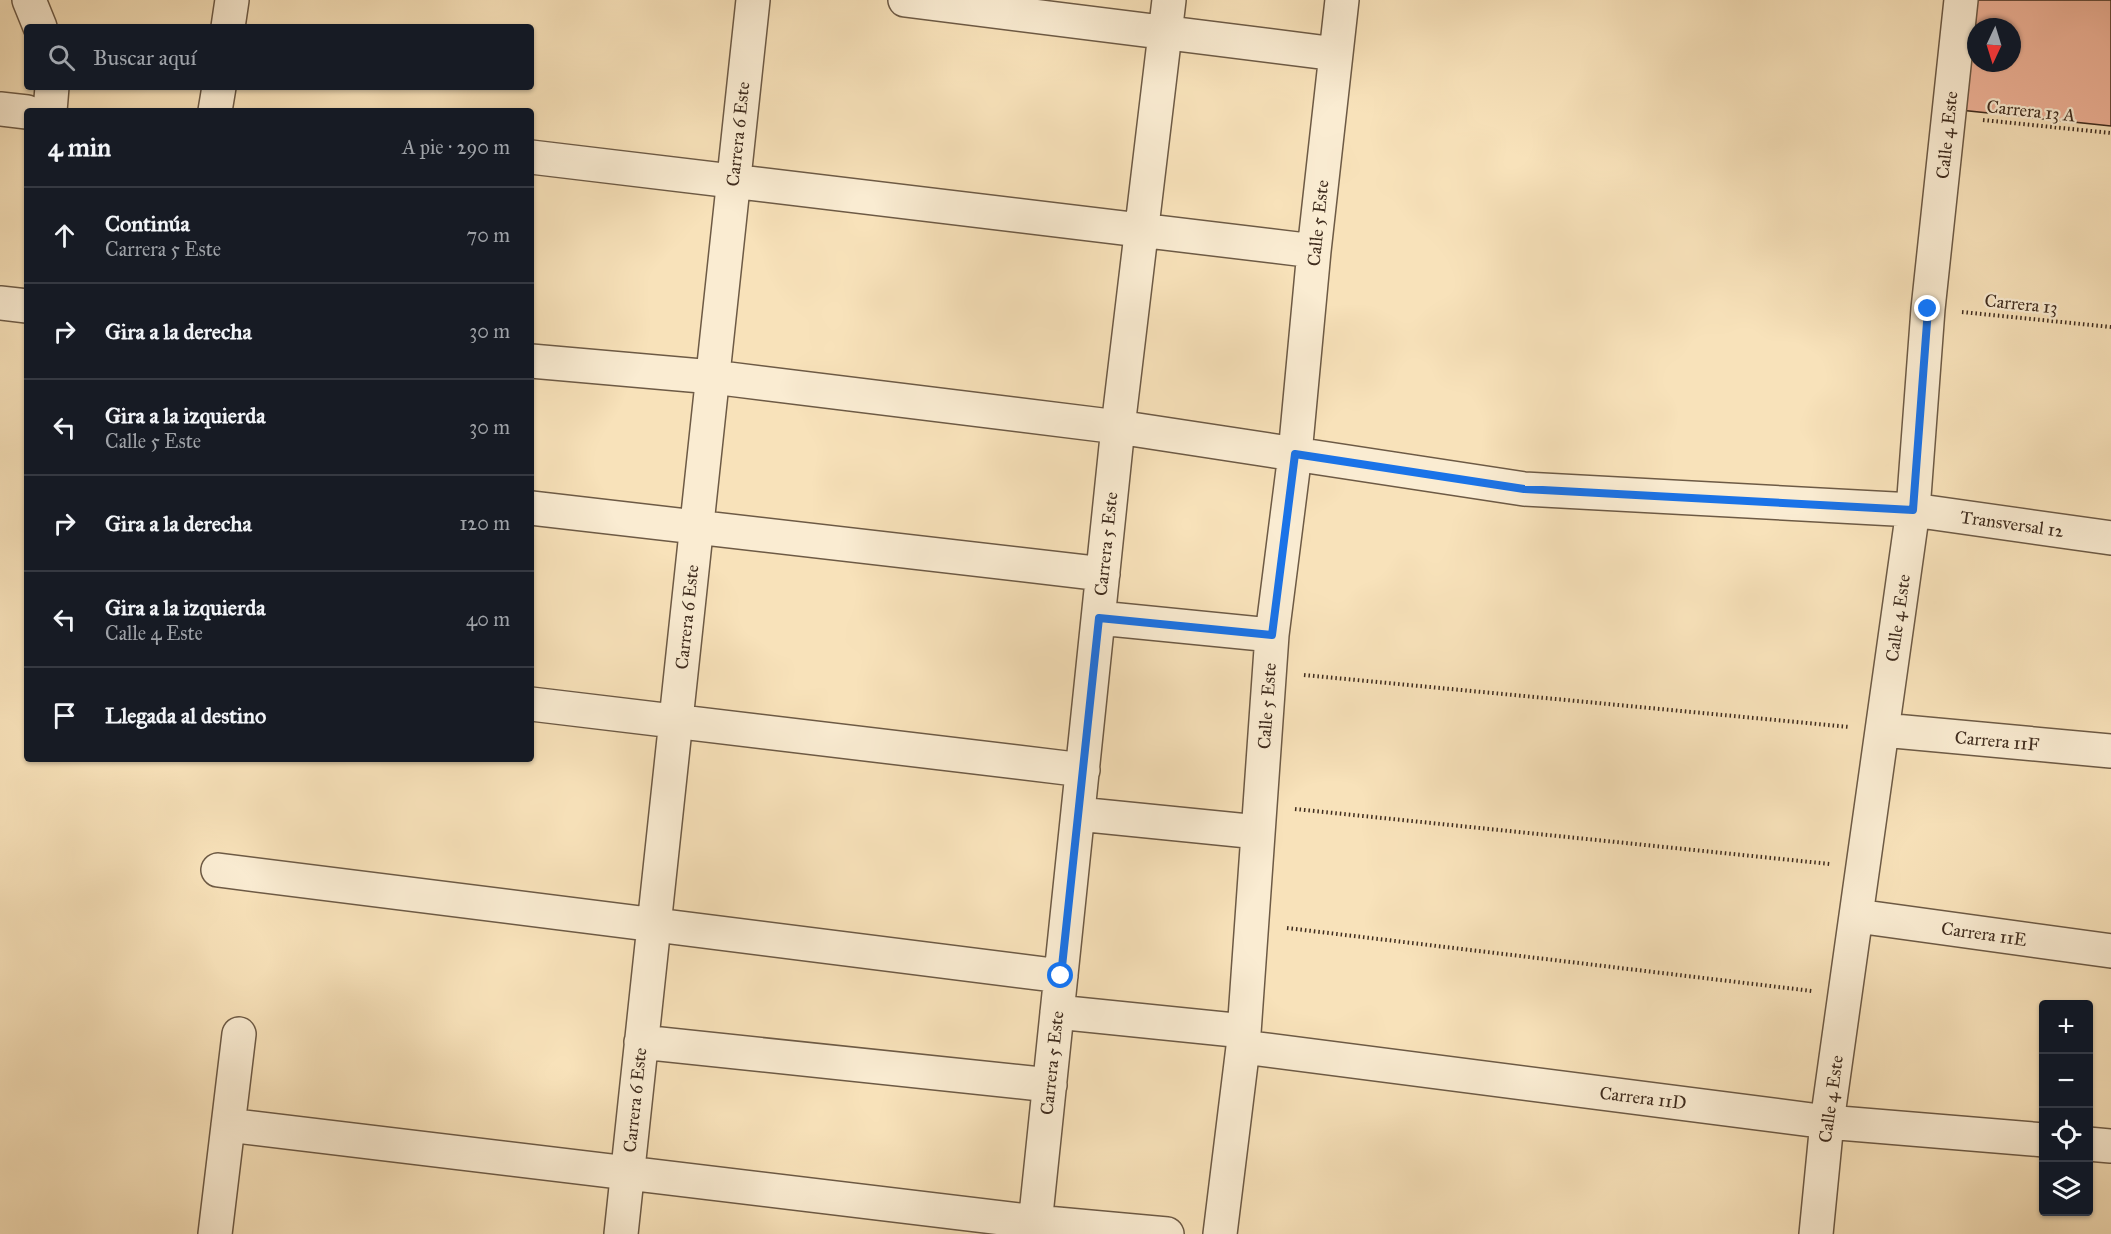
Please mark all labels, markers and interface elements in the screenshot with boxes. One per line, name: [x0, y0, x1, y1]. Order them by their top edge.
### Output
north arrow: [1967, 18, 2021, 72]
search box: [24, 24, 534, 90]
icon: search: [45, 41, 78, 74]
text: Buscar aquí: [93, 44, 196, 71]
street label: Carrera 6 Este: [722, 80, 754, 188]
street label: Calle 4 Este: [1931, 90, 1963, 180]
street label: Carrera 13 A: [1985, 95, 2077, 127]
text: 4 min: [48, 131, 111, 163]
text: A pie · 290 m: [402, 135, 510, 159]
street label: Calle 5 Este: [1303, 179, 1333, 267]
text: Continúa: [105, 210, 190, 237]
icon: ahead: [48, 219, 81, 252]
text: 70 m: [467, 223, 510, 247]
text: Carrera 5 Este: [105, 237, 221, 261]
street label: Carrera 13: [1983, 289, 2059, 319]
route end: [1914, 295, 1940, 321]
icon: right: [48, 315, 81, 348]
text: Gira a la derecha: [105, 318, 252, 345]
text: 30 m: [469, 319, 510, 343]
text: Gira a la izquierda: [105, 402, 266, 429]
icon: left: [48, 411, 81, 444]
text: 30 m: [469, 415, 510, 439]
text: Calle 5 Este: [105, 429, 201, 453]
street label: Carrera 5 Este: [1090, 491, 1122, 597]
street label: Transversal 12: [1959, 506, 2065, 542]
icon: right: [48, 507, 81, 540]
text: Gira a la derecha: [105, 510, 252, 537]
text: 120 m: [459, 511, 510, 535]
street label: Carrera 6 Este: [671, 563, 703, 671]
street label: Calle 4 Este: [1881, 573, 1915, 663]
text: Gira a la izquierda: [105, 594, 266, 621]
icon: left: [48, 603, 81, 636]
text: 40 m: [466, 607, 510, 631]
text: Calle 4 Este: [105, 621, 203, 645]
street label: Calle 5 Este: [1253, 662, 1281, 750]
icon: arrive: [48, 699, 81, 732]
text: Llegada al destino: [105, 702, 266, 729]
street label: Carrera 11F: [1954, 726, 2041, 756]
street label: Carrera 11E: [1940, 917, 2028, 951]
route start: [1047, 962, 1073, 988]
map controls: [2039, 1000, 2093, 1216]
button: +: [2039, 1000, 2093, 1054]
street label: Carrera 5 Este: [1036, 1010, 1068, 1116]
street label: Carrera 6 Este: [619, 1046, 651, 1154]
street label: Calle 4 Este: [1814, 1054, 1848, 1144]
button: −: [2039, 1054, 2093, 1108]
street label: Carrera 11D: [1598, 1082, 1688, 1114]
button: locate: [2039, 1108, 2093, 1162]
button: layers: [2039, 1162, 2093, 1216]

